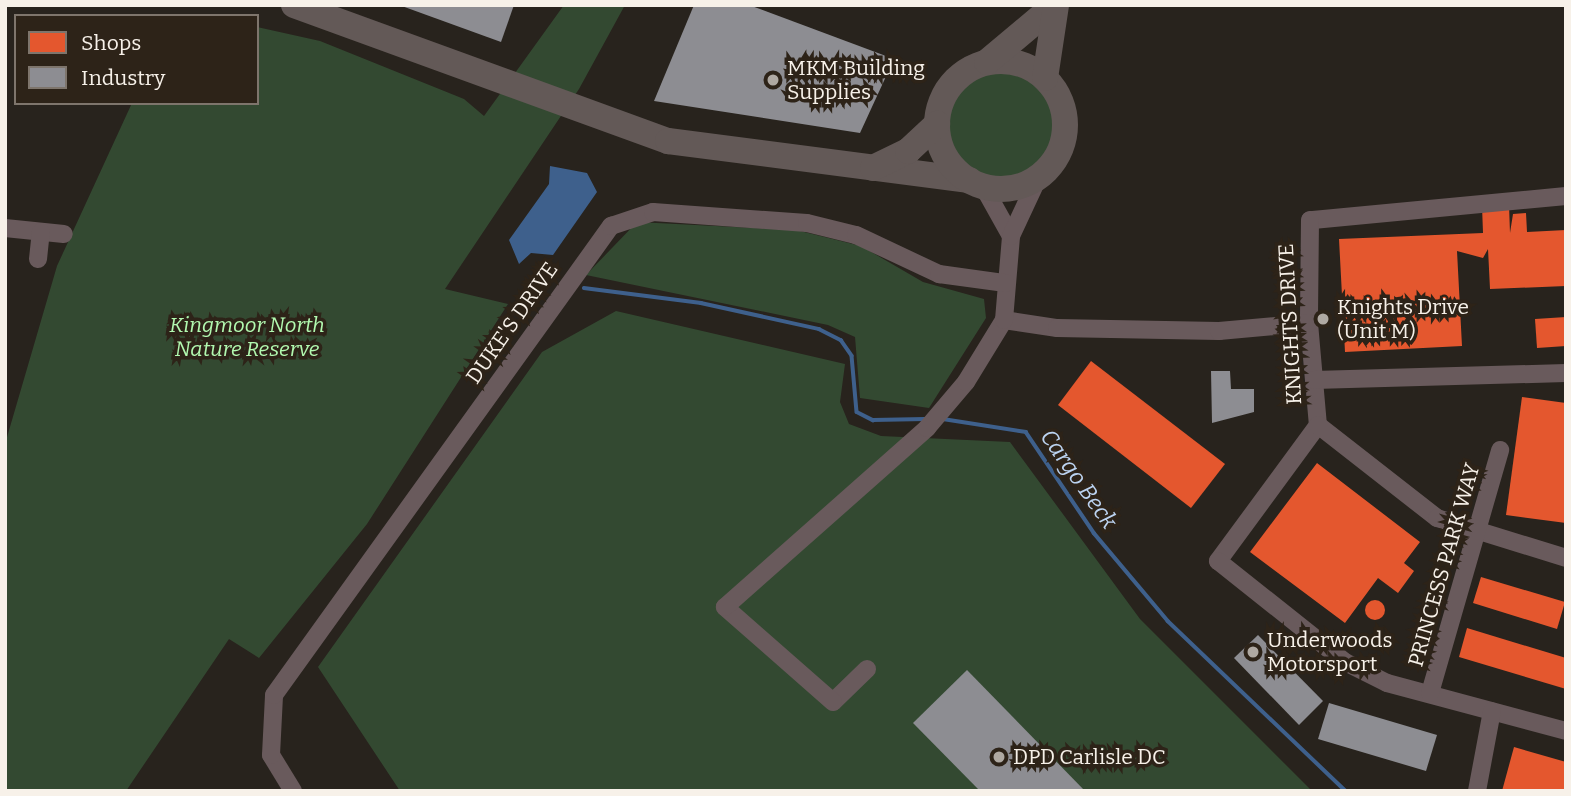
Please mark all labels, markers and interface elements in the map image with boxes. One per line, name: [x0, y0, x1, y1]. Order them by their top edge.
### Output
legend: [14, 14, 259, 105]
text: Shops: [81, 30, 141, 56]
place label: MKM Building Supplies: [787, 55, 925, 105]
text: Industry: [81, 65, 165, 91]
marker: MKM Building Supplies: [765, 72, 781, 88]
street label: KNIGHTS DRIVE: [1273, 243, 1307, 405]
street label: DUKE'S DRIVE: [461, 257, 563, 389]
place label: Knights Drive (Unit M): [1337, 294, 1469, 344]
marker: Knights Drive (Unit M): [1315, 311, 1331, 327]
park label: Kingmoor North Nature Reserve: [169, 312, 325, 362]
water label: Cargo Beck: [1035, 424, 1123, 534]
street label: PRINCESS PARK WAY: [1403, 460, 1485, 670]
place label: Underwoods Motorsport: [1267, 627, 1392, 677]
marker: Underwoods Motorsport: [1245, 644, 1261, 660]
place label: DPD Carlisle DC: [1013, 744, 1166, 770]
marker: DPD Carlisle DC: [991, 749, 1007, 765]

